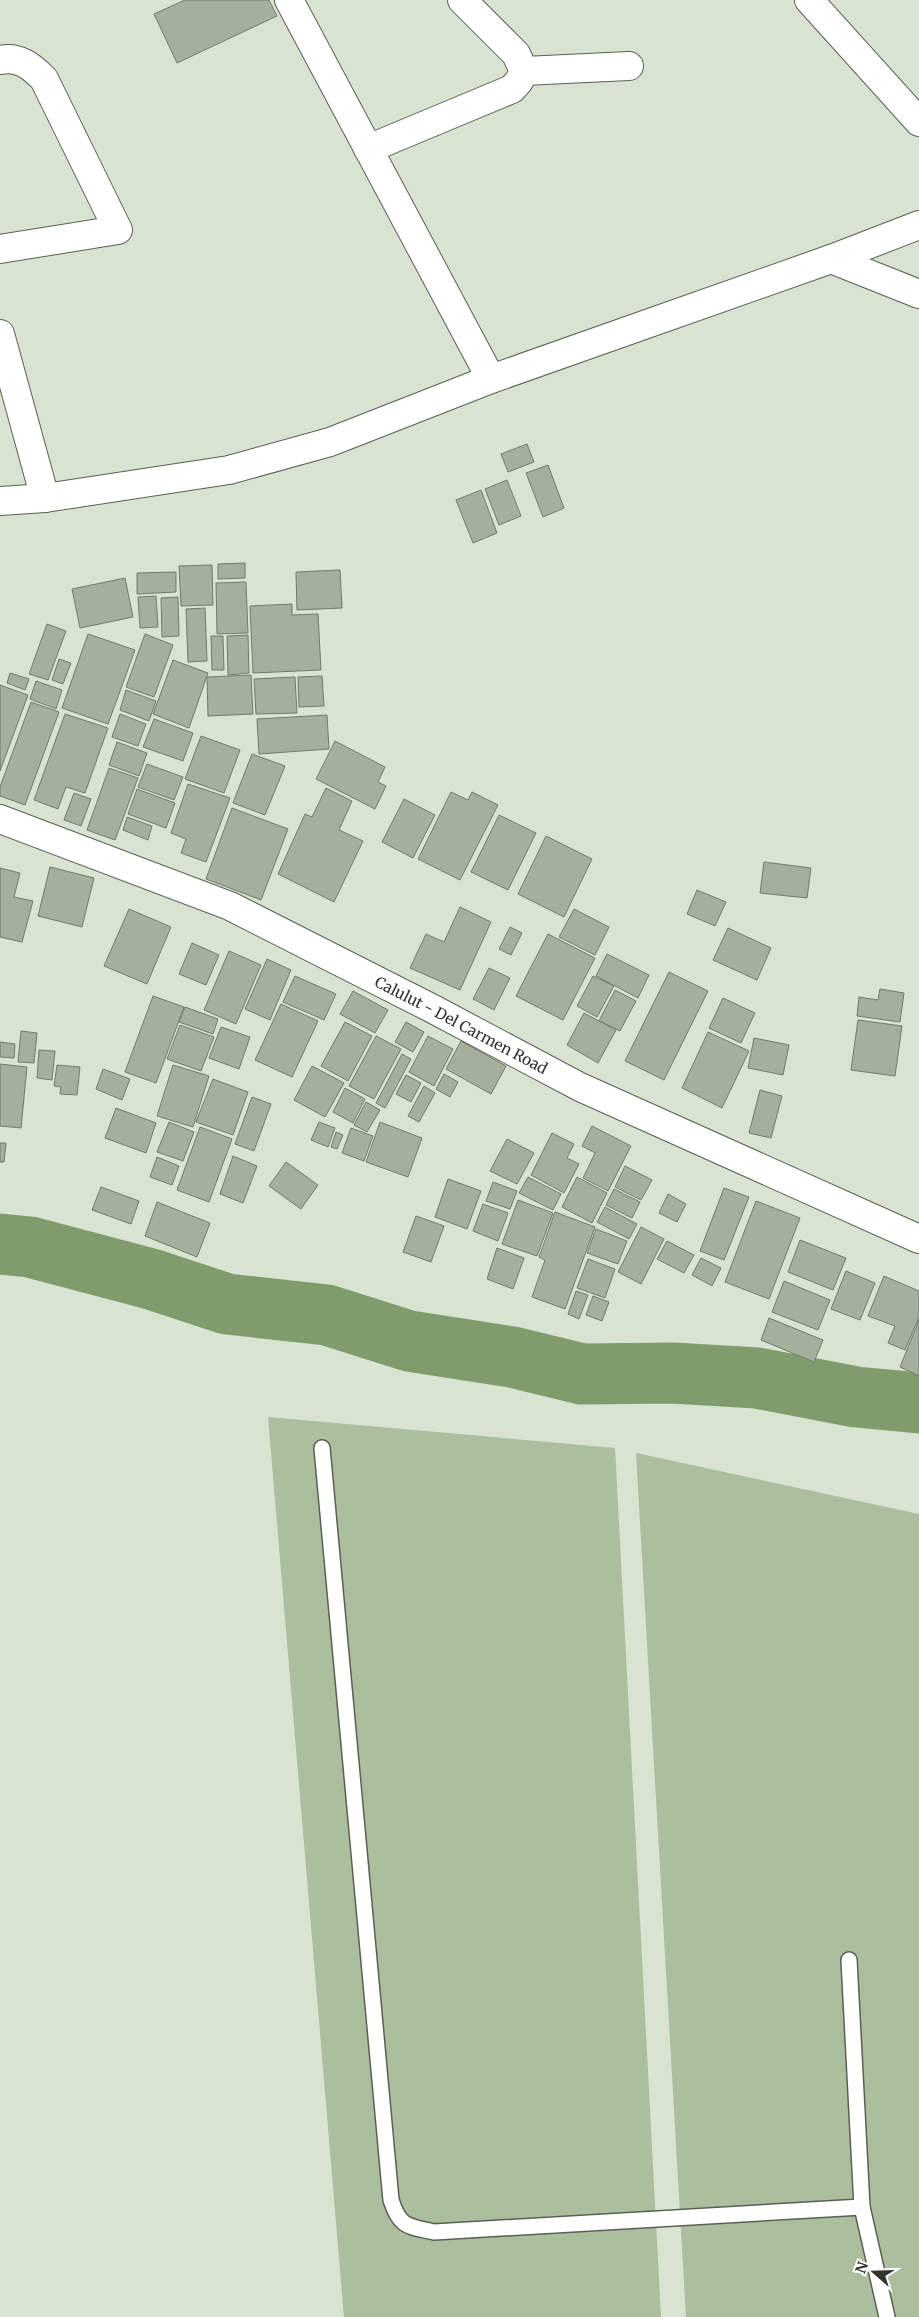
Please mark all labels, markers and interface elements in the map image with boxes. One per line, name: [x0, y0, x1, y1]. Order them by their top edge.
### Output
street label: Calulut - Del Carmen Road: [372, 972, 551, 1078]
north arrow: [849, 2247, 899, 2297]
text: N: [851, 2259, 872, 2276]

